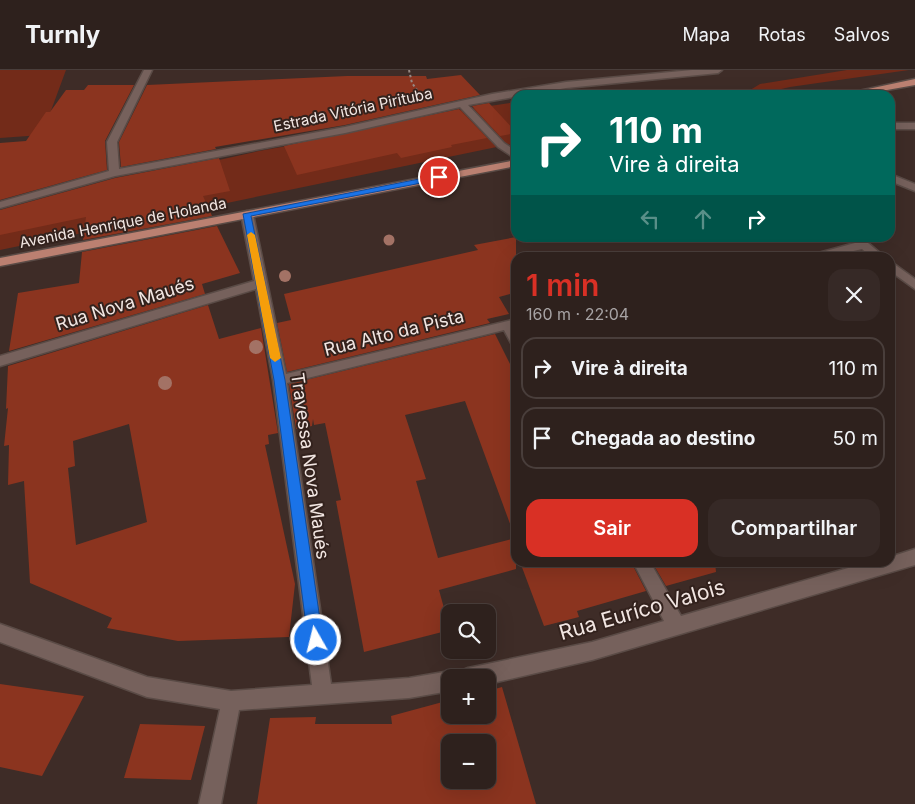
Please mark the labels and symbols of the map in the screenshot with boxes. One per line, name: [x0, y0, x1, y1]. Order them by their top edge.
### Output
street label: Estrada Vitória Pirituba: [272, 83, 434, 136]
pin: [418, 156, 460, 198]
street label: Avenida Henrique de Holanda: [18, 193, 228, 252]
street label: Rua Nova Maués: [53, 272, 197, 335]
street label: Rua Alto da Pista: [322, 305, 466, 360]
street label: Travessa Nova Maués: [287, 371, 334, 560]
street label: Rua Euríco Valois: [556, 574, 728, 645]
position arrow: [289, 613, 341, 665]

